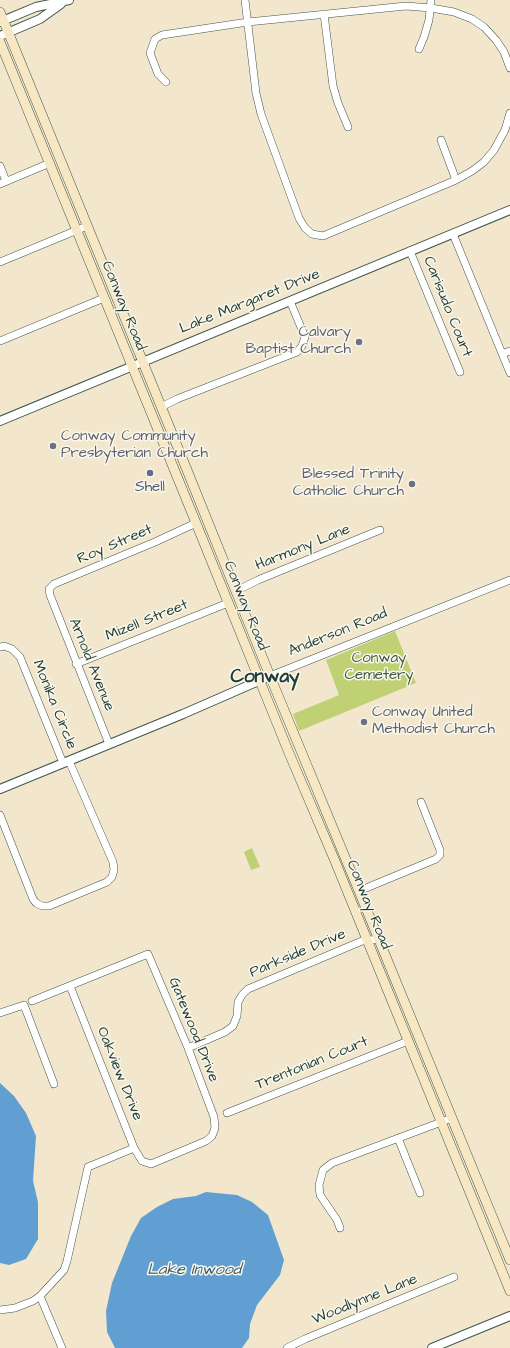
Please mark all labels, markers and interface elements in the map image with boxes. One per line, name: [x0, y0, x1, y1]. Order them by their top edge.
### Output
street label: Carisudo Court: [419, 254, 475, 360]
street label: Conway Road: [97, 259, 149, 353]
street label: Lake Margaret Drive: [177, 266, 323, 338]
place label: Calvary Baptist Church: [246, 324, 351, 359]
marker: Calvary Baptist Church: [354, 337, 364, 347]
place label: Conway Community Presbyterian Church: [61, 428, 208, 463]
marker: Conway Community Presbyterian Church: [48, 441, 58, 451]
place label: Blessed Trinity Catholic Church: [293, 466, 404, 501]
marker: Shell: [145, 468, 155, 478]
place label: Shell: [135, 479, 165, 497]
marker: Blessed Trinity Catholic Church: [407, 479, 417, 489]
street label: Roy Street: [75, 521, 155, 569]
street label: Harmony Lane: [253, 521, 353, 575]
street label: Conway Road: [219, 559, 271, 653]
street label: Mizell Street: [103, 596, 191, 646]
street label: Anderson Road: [286, 605, 390, 661]
street label: Arnold Avenue: [64, 616, 118, 714]
park label: Conway Cemetery: [344, 650, 414, 685]
street label: Monika Circle: [28, 658, 80, 752]
district label: Conway: [230, 667, 300, 689]
place label: Conway United Methodist Church: [372, 704, 495, 739]
marker: Conway United Methodist Church: [359, 717, 369, 727]
street label: Conway Road: [342, 858, 394, 952]
street label: Parkside Drive: [247, 926, 349, 982]
street label: Gatewood Drive: [164, 975, 222, 1085]
street label: Oakview Drive: [92, 1025, 146, 1123]
street label: Trentonian Court: [253, 1033, 371, 1095]
water label: Lake Inwood: [147, 1261, 241, 1281]
street label: Woodlynne Lane: [310, 1271, 420, 1329]

